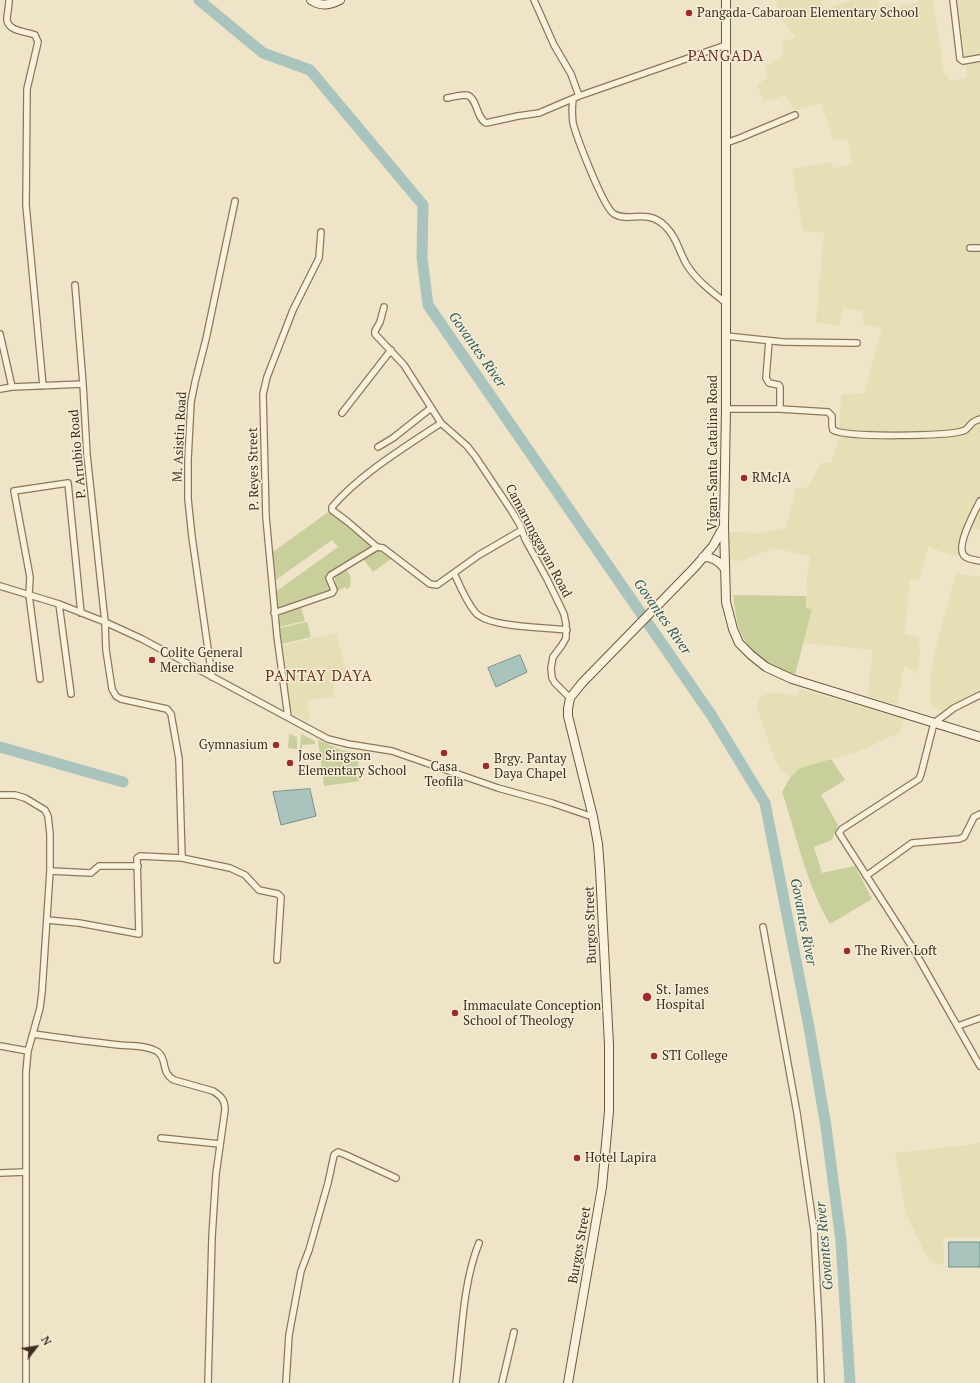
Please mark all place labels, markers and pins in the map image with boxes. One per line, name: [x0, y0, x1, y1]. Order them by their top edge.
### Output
place label: Pangada-Cabaroan Elementary School: [697, 5, 919, 21]
marker: Pangada-Cabaroan Elementary School: [684, 8, 694, 18]
place label: RMcJA: [752, 470, 791, 486]
marker: RMcJA: [739, 473, 749, 483]
place label: Colite General Merchandise: [160, 645, 243, 676]
marker: Colite General Merchandise: [147, 655, 157, 665]
place label: Gymnasium: [199, 737, 268, 753]
marker: Gymnasium: [271, 740, 281, 750]
place label: Jose Singson Elementary School: [298, 748, 407, 779]
marker: Casa Teofila: [439, 748, 449, 758]
place label: Brgy. Pantay Daya Chapel: [494, 751, 567, 782]
marker: Jose Singson Elementary School: [285, 758, 295, 768]
place label: Casa Teofila: [424, 759, 464, 790]
marker: Brgy. Pantay Daya Chapel: [481, 761, 491, 771]
place label: The River Loft: [855, 943, 937, 959]
marker: The River Loft: [842, 946, 852, 956]
place label: St. James Hospital: [656, 982, 709, 1013]
marker: St. James Hospital: [641, 991, 653, 1003]
place label: Immaculate Conception School of Theology: [463, 998, 601, 1029]
marker: Immaculate Conception School of Theology: [450, 1008, 460, 1018]
place label: STI College: [662, 1048, 728, 1064]
marker: STI College: [649, 1051, 659, 1061]
place label: Hotel Lapira: [585, 1150, 656, 1166]
marker: Hotel Lapira: [572, 1153, 582, 1163]

